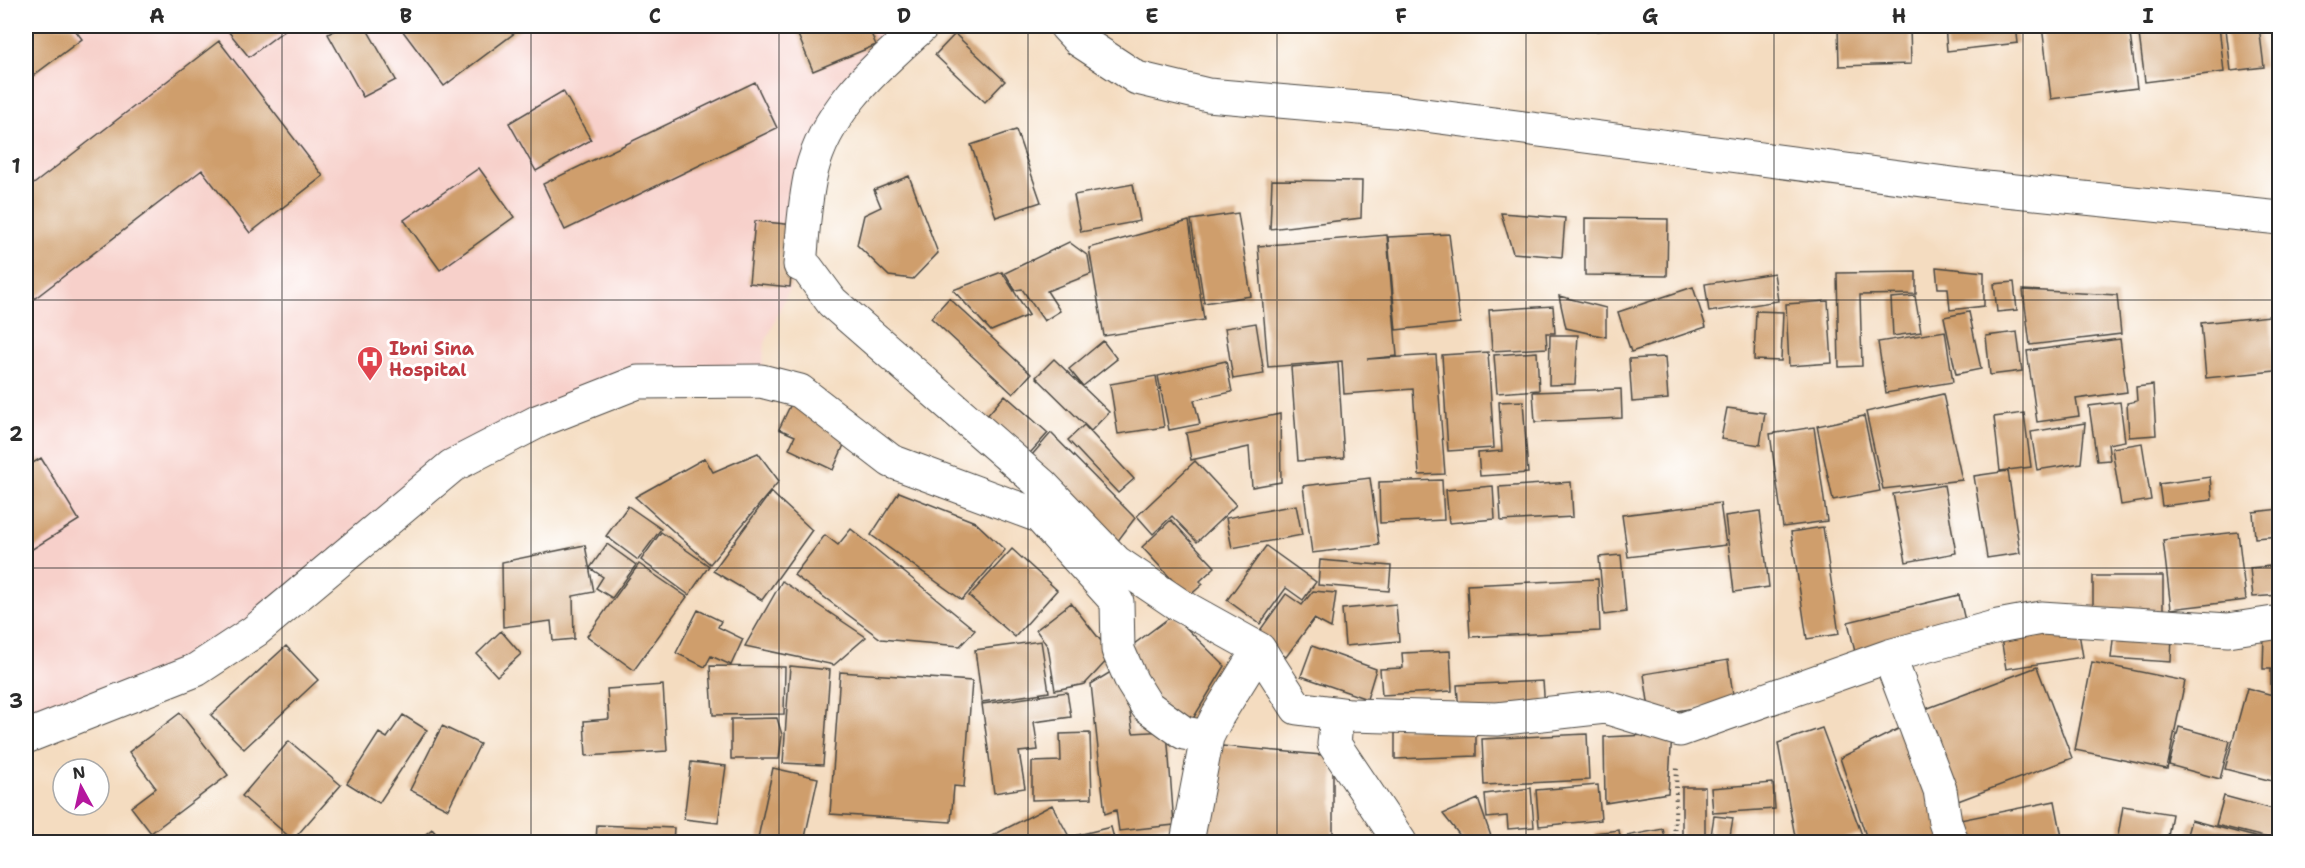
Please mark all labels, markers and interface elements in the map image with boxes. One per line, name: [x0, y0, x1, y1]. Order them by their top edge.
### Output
text: A: [149, 3, 165, 29]
text: B: [400, 3, 412, 29]
text: C: [649, 3, 661, 29]
text: D: [897, 3, 911, 29]
text: E: [1145, 3, 1159, 29]
text: F: [1395, 3, 1407, 29]
text: G: [1642, 3, 1658, 29]
text: H: [1892, 3, 1906, 29]
text: I: [2142, 3, 2154, 29]
text: 1: [11, 153, 21, 179]
place label: Ibni Sina Hospital: [389, 337, 475, 382]
hospital icon: Ibni Sina Hospital: [355, 344, 385, 382]
text: 2: [9, 421, 23, 447]
text: 3: [9, 688, 23, 714]
north arrow: [51, 757, 111, 817]
text: N: [71, 761, 87, 784]

